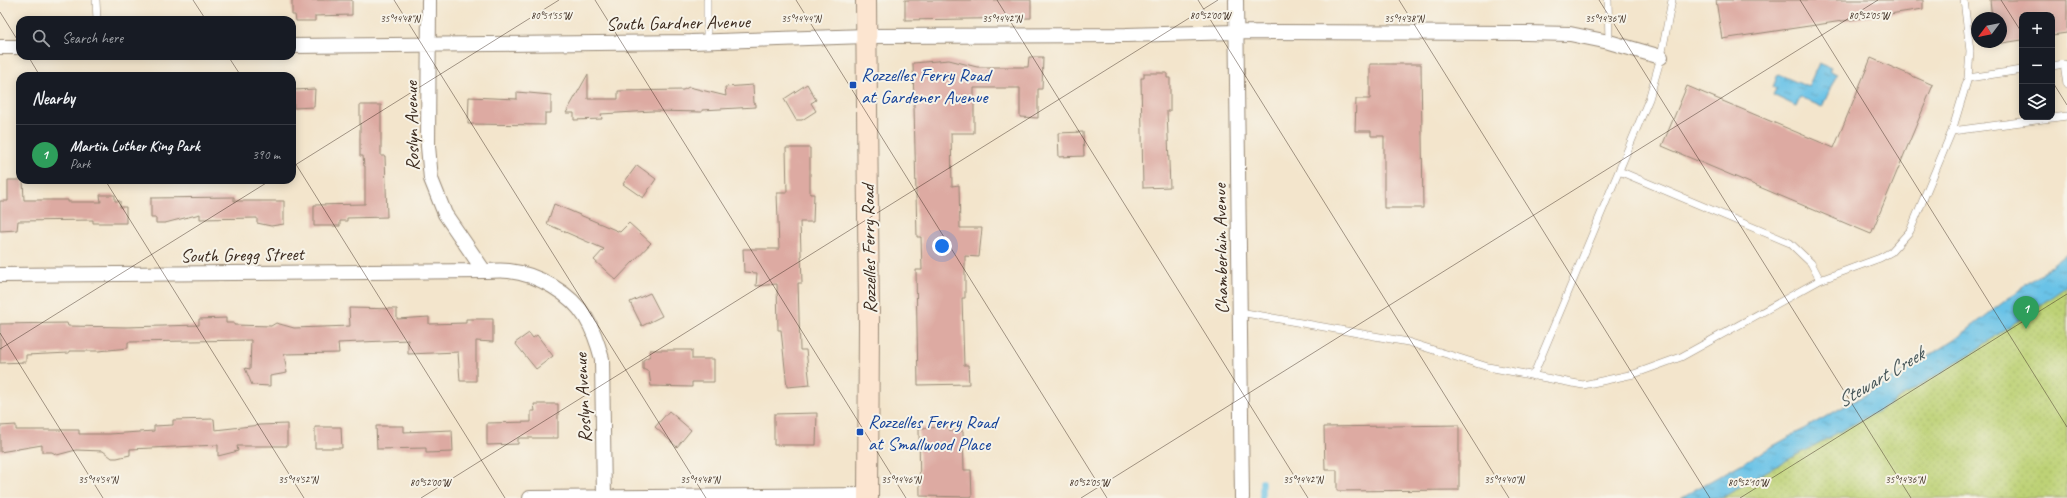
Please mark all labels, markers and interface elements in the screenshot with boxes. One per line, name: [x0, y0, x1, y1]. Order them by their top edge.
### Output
text: 80°51'55"W: [531, 9, 573, 22]
text: 80°52'00"W: [1190, 9, 1232, 22]
text: 80°52'05"W: [1849, 9, 1891, 22]
street label: South Gardner Avenue: [606, 10, 752, 36]
text: 35°14'48"N: [380, 12, 422, 25]
text: 35°14'44"N: [781, 12, 823, 25]
text: 35°14'42"N: [982, 12, 1024, 25]
text: 35°14'38"N: [1384, 12, 1426, 25]
text: 35°14'36"N: [1585, 12, 1627, 25]
north arrow: [1971, 12, 2007, 48]
map controls: [2019, 12, 2055, 120]
button: +: [2019, 12, 2055, 48]
search box: [16, 16, 296, 60]
icon: search: [30, 27, 52, 49]
text: Search here: [62, 29, 123, 48]
button: −: [2019, 48, 2055, 84]
place label: Rozzelles Ferry Road at Gardener Avenue: [861, 63, 993, 109]
street label: Roslyn Avenue: [399, 79, 425, 171]
marker: Rozzelles Ferry Road at Gardener Avenue: [848, 80, 858, 90]
button: layers: [2019, 84, 2055, 120]
text: Nearby: [32, 88, 75, 109]
text: Martin Luther King Park: [70, 137, 200, 156]
text: 1: [42, 147, 48, 163]
text: 390 m: [252, 147, 280, 163]
text: Park: [70, 156, 91, 172]
street label: Rozzelles Ferry Road: [856, 182, 882, 314]
street label: Chamberlain Avenue: [1208, 182, 1234, 314]
your location: [932, 236, 952, 256]
street label: South Gregg Street: [180, 242, 306, 268]
pin: 1: [2013, 296, 2039, 329]
water label: Stewart Creek: [1832, 340, 1932, 413]
street label: Roslyn Avenue: [569, 351, 597, 443]
place label: Rozzelles Ferry Road at Smallwood Place: [868, 410, 1000, 456]
marker: Rozzelles Ferry Road at Smallwood Place: [855, 427, 865, 437]
text: 35°14'54"N: [78, 473, 120, 486]
text: 35°14'52"N: [278, 473, 320, 486]
text: 35°14'48"N: [680, 473, 722, 486]
text: 35°14'46"N: [881, 473, 923, 486]
text: 35°14'42"N: [1283, 473, 1325, 486]
text: 35°14'40"N: [1484, 473, 1526, 486]
text: 35°14'36"N: [1885, 473, 1927, 486]
text: 80°52'00"W: [410, 476, 452, 489]
text: 80°52'05"W: [1069, 476, 1111, 489]
text: 80°52'10"W: [1728, 476, 1770, 489]

